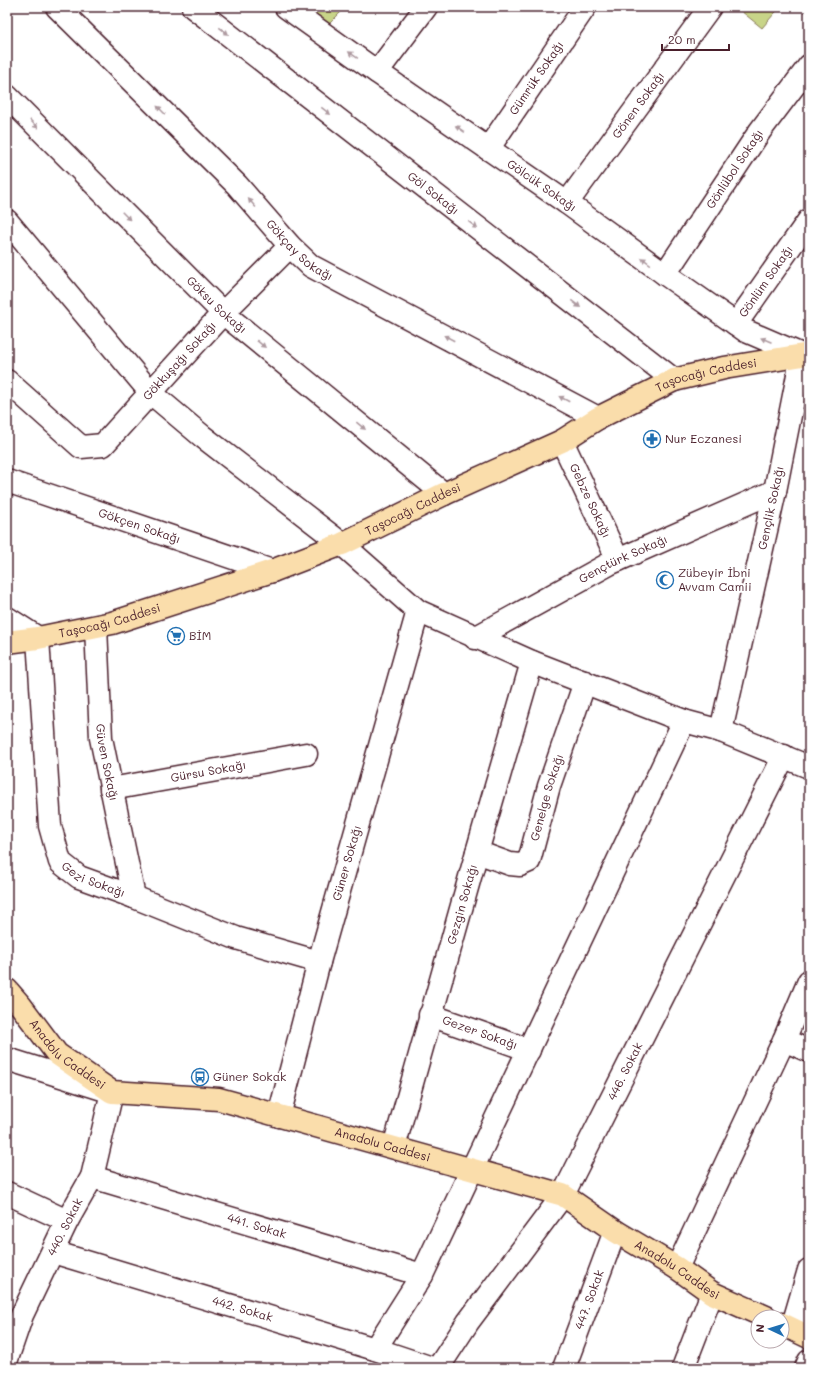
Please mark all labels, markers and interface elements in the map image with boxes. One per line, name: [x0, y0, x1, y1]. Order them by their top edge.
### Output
scale bar: [662, 26, 729, 52]
one-way arrow: [218, 27, 229, 35]
text: 20 m: [668, 31, 696, 47]
street label: Gümrük Sokağı: [505, 37, 567, 118]
one-way arrow: [348, 51, 359, 59]
street label: Gönen Sokağı: [608, 68, 667, 141]
one-way arrow: [156, 105, 166, 115]
one-way arrow: [321, 106, 332, 115]
one-way arrow: [29, 119, 39, 129]
one-way arrow: [455, 125, 465, 133]
street label: Gönlübol Sokağı: [702, 126, 766, 211]
street label: Gölcük Sokağı: [504, 155, 580, 215]
street label: Göl Sokağı: [405, 167, 463, 218]
one-way arrow: [248, 198, 257, 207]
one-way arrow: [121, 211, 131, 221]
street label: Gökçay Sokağı: [263, 215, 336, 283]
one-way arrow: [468, 220, 479, 229]
street label: Gönlüm Sokağı: [734, 242, 796, 320]
one-way arrow: [641, 257, 652, 265]
street label: Göksu Sokağı: [184, 272, 251, 336]
one-way arrow: [571, 300, 582, 309]
street label: Gökkuşağı Sokağı: [139, 317, 219, 403]
one-way arrow: [443, 335, 455, 342]
one-way arrow: [760, 336, 772, 342]
one-way arrow: [255, 339, 266, 348]
street label: Taşocağı Caddesi: [652, 354, 758, 395]
one-way arrow: [558, 396, 569, 403]
one-way arrow: [356, 422, 367, 430]
pharmacy icon: Nur Eczanesi: [642, 429, 662, 449]
place label: Nur Eczanesi: [665, 430, 742, 446]
street label: Gebze Sokağı: [567, 460, 615, 540]
street label: Gençlik Sokağı: [753, 464, 787, 551]
street label: Taşocağı Caddesi: [362, 479, 463, 539]
street label: Gökçen Sokağı: [97, 504, 183, 546]
street label: Gençtürk Sokağı: [575, 530, 670, 586]
place label: Zübeyir İbni Avvam Camii: [678, 564, 752, 594]
mosque icon: Zübeyir İbni Avvam Camii: [655, 570, 675, 590]
street label: Taşocağı Caddesi: [57, 599, 162, 641]
supermarket icon: BİM: [166, 626, 186, 646]
place label: BİM: [189, 627, 211, 643]
street label: Güven Sokağı: [93, 723, 123, 802]
street label: Genelge Sokağı: [526, 751, 567, 843]
street label: Gürsu Sokağı: [169, 756, 247, 785]
street label: Güner Sokağı: [328, 823, 364, 902]
street label: Gezi Sokağı: [59, 857, 128, 900]
street label: Gezgin Sokağı: [442, 862, 480, 946]
street label: Gezer Sokağı: [440, 1011, 520, 1052]
street label: Anadolu Caddesi: [26, 1015, 109, 1092]
street label: 446. Sokak: [603, 1039, 646, 1103]
bus stop icon: Güner Sokak: [190, 1067, 210, 1087]
place label: Güner Sokak: [213, 1068, 287, 1084]
street label: Anadolu Caddesi: [333, 1123, 432, 1165]
street label: 440. Sokak: [43, 1195, 86, 1258]
street label: 441. Sokak: [226, 1209, 289, 1241]
street label: Anadolu Caddesi: [632, 1235, 723, 1302]
street label: 447. Sokak: [570, 1267, 607, 1331]
street label: 442. Sokak: [211, 1292, 275, 1325]
north arrow: [750, 1309, 790, 1349]
text: N: [752, 1324, 767, 1333]

